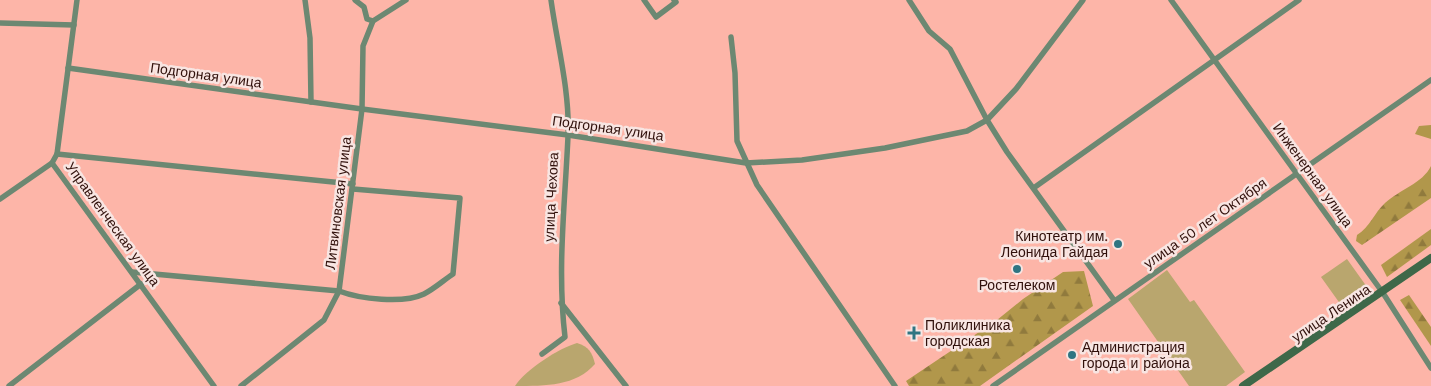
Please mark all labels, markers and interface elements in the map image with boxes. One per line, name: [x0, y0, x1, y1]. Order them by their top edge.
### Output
street label: Подгорная улица: [149, 59, 263, 91]
street label: Подгорная улица: [551, 112, 665, 144]
street label: Инженерная улица: [1270, 120, 1356, 230]
street label: Литвиновская улица: [322, 136, 354, 270]
street label: улица Чехова: [541, 152, 561, 242]
street label: Управленческая улица: [63, 159, 163, 289]
street label: улица 50 лет Октября: [1141, 175, 1269, 271]
place label: Кинотеатр им. Леонида Гайдая: [1001, 228, 1108, 260]
marker: Кинотеатр им. Леонида Гайдая: [1112, 238, 1124, 250]
marker: Ростелеком: [1011, 263, 1023, 275]
place label: Ростелеком: [979, 277, 1055, 293]
street label: улица Ленина: [1289, 281, 1373, 345]
place label: Поликлиника городская: [925, 317, 1011, 349]
marker: Поликлиника городская: [907, 326, 921, 340]
place label: Администрация города и района: [1082, 339, 1190, 371]
marker: Администрация города и района: [1066, 349, 1078, 361]

